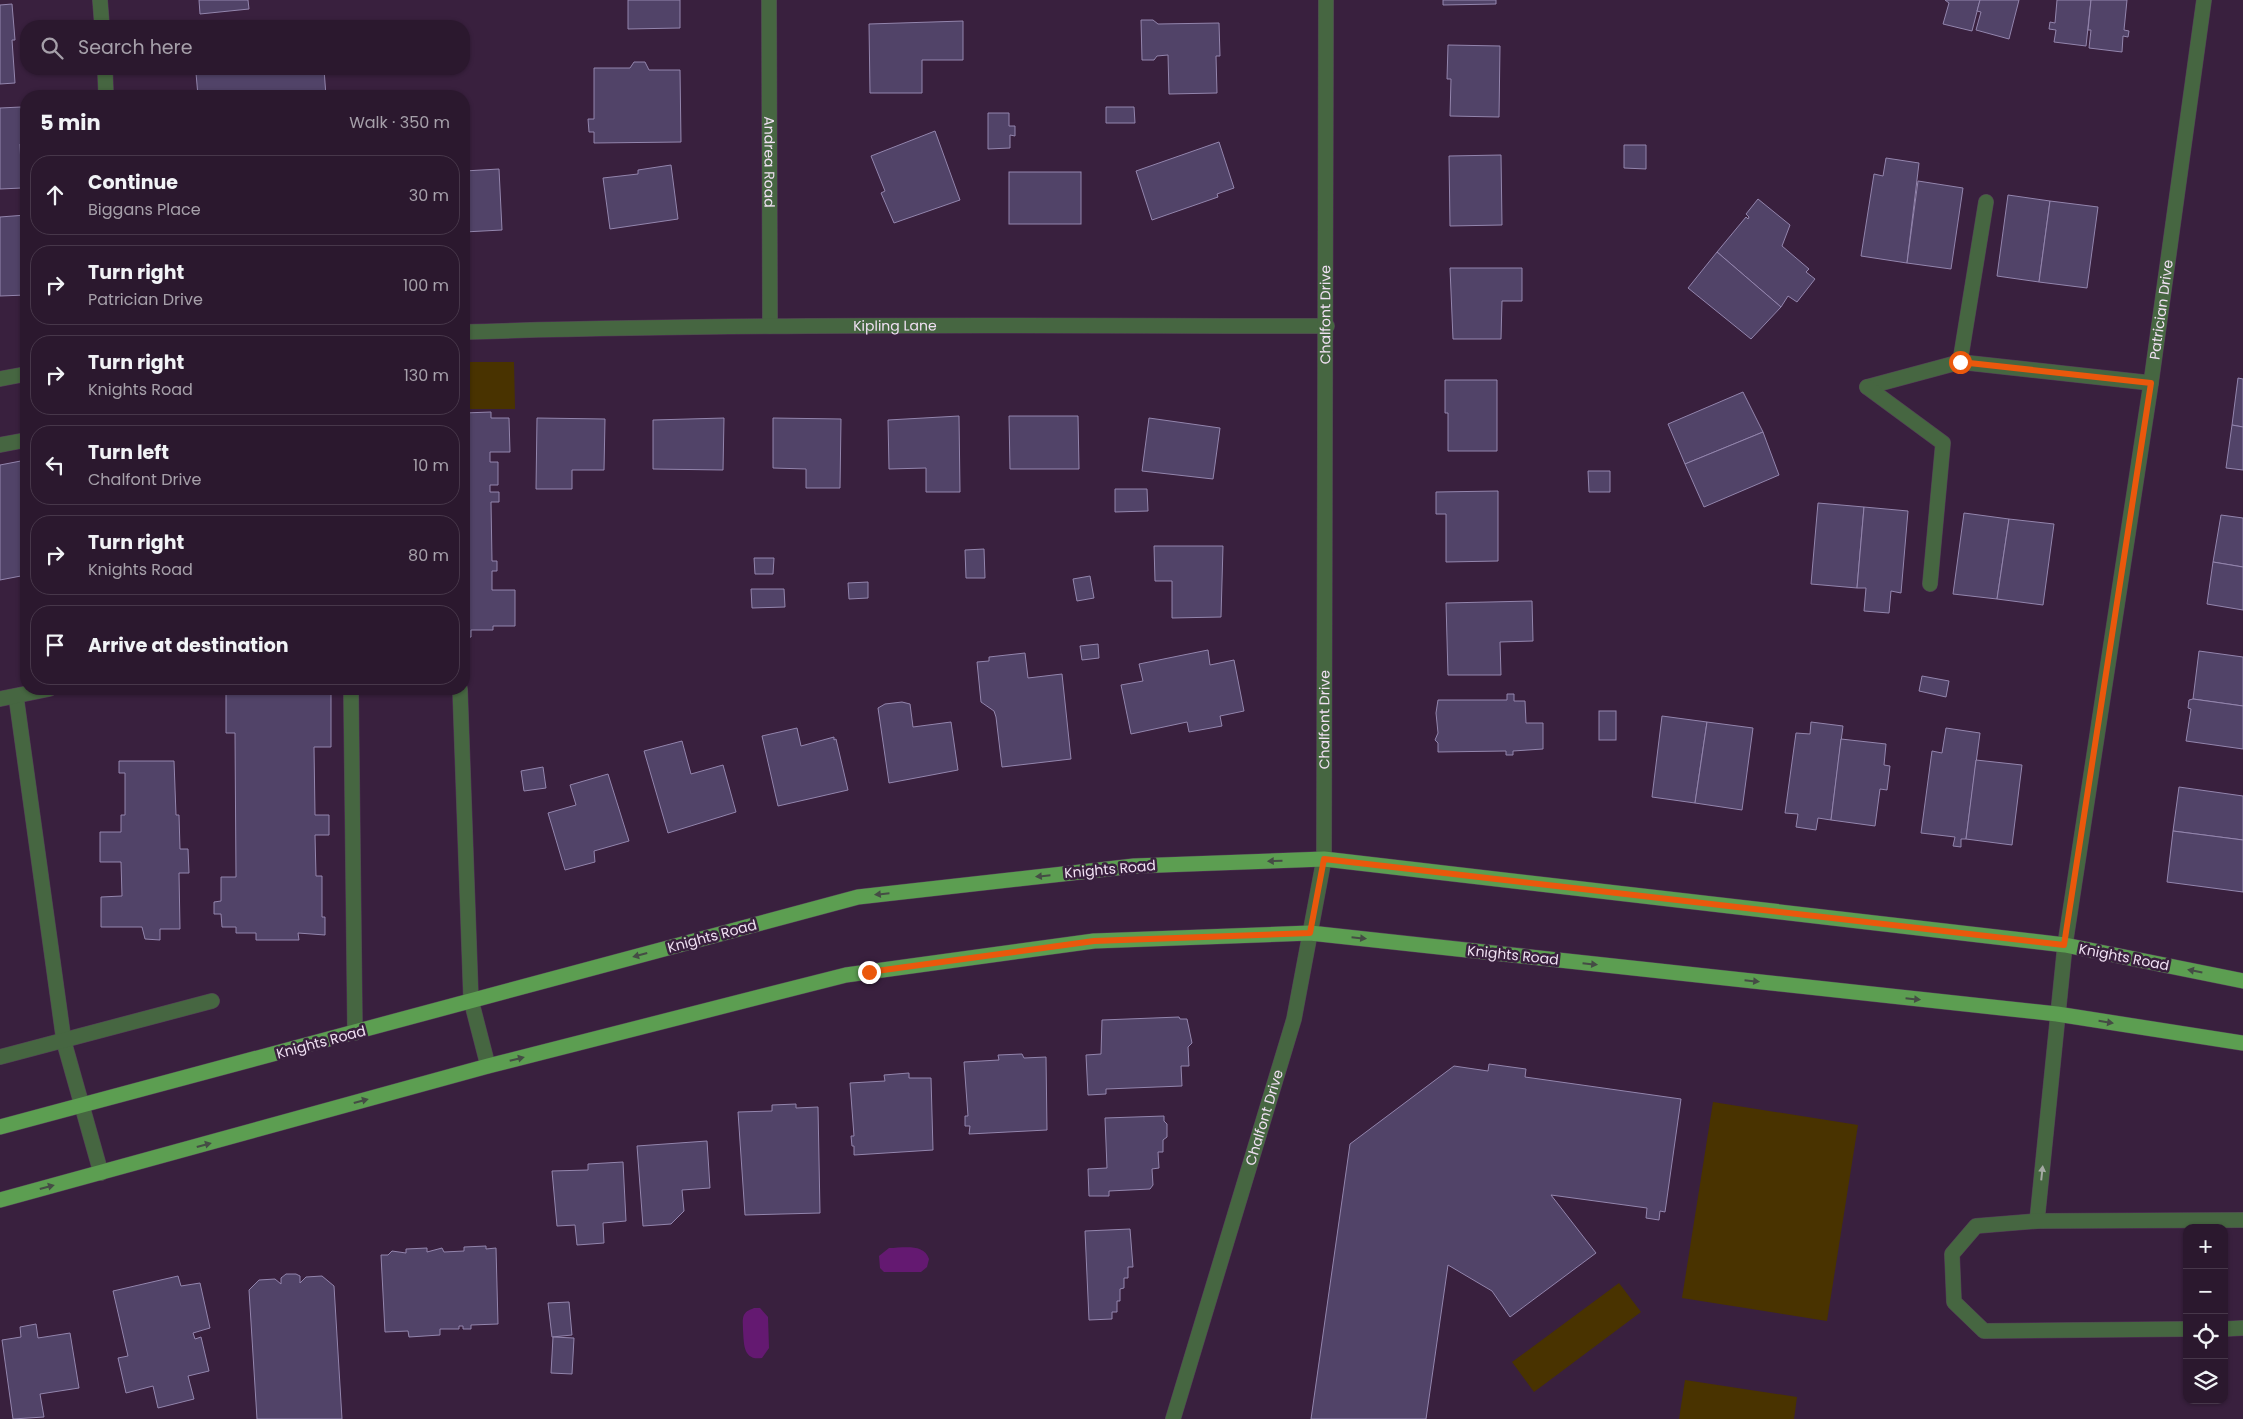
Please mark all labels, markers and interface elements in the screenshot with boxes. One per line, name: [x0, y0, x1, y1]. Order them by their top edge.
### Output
search box: [20, 20, 470, 75]
icon: search: [38, 34, 66, 62]
text: Search here: [78, 34, 192, 61]
text: 5 min: [40, 108, 101, 137]
text: Walk · 350 m: [349, 111, 450, 134]
street label: Andrea Road: [759, 116, 780, 208]
text: Continue: [88, 169, 178, 196]
icon: ahead: [41, 181, 69, 209]
text: 30 m: [409, 184, 449, 207]
text: Biggans Place: [88, 198, 201, 221]
street label: Patrician Drive: [2144, 258, 2178, 361]
text: Turn right: [88, 259, 184, 286]
street label: Chalfont Drive: [1315, 265, 1335, 364]
icon: right: [41, 271, 69, 299]
text: 100 m: [403, 274, 449, 297]
text: Patrician Drive: [88, 288, 203, 311]
street label: Kipling Lane: [853, 316, 937, 336]
text: Turn right: [88, 349, 184, 376]
route start: [1949, 351, 1972, 374]
icon: right: [41, 361, 69, 389]
text: 130 m: [404, 364, 449, 387]
text: Knights Road: [88, 378, 193, 401]
text: Turn left: [88, 439, 169, 466]
icon: left: [41, 451, 69, 479]
text: 10 m: [413, 454, 449, 477]
text: Chalfont Drive: [88, 468, 201, 491]
text: Turn right: [88, 529, 184, 556]
icon: right: [41, 541, 69, 569]
text: 80 m: [408, 544, 449, 567]
text: Knights Road: [88, 558, 193, 581]
icon: arrive: [41, 631, 69, 659]
text: Arrive at destination: [88, 632, 289, 659]
street label: Chalfont Drive: [1314, 670, 1334, 769]
street label: Knights Road: [1063, 855, 1157, 883]
one-way arrow: [1267, 857, 1283, 865]
one-way arrow: [1035, 872, 1051, 880]
one-way arrow: [874, 890, 890, 898]
street label: Knights Road: [665, 914, 759, 958]
one-way arrow: [1351, 934, 1367, 942]
street label: Knights Road: [2077, 938, 2171, 976]
street label: Knights Road: [1466, 940, 1560, 970]
one-way arrow: [632, 952, 647, 960]
one-way arrow: [1582, 960, 1598, 968]
route end: [858, 961, 881, 984]
one-way arrow: [2187, 967, 2203, 975]
one-way arrow: [1744, 977, 1760, 985]
one-way arrow: [1905, 995, 1921, 1003]
one-way arrow: [2098, 1018, 2114, 1026]
street label: Knights Road: [274, 1020, 368, 1064]
one-way arrow: [510, 1055, 525, 1063]
street label: Chalfont Drive: [1240, 1067, 1288, 1168]
one-way arrow: [353, 1097, 368, 1105]
one-way arrow: [197, 1140, 212, 1148]
one-way arrow: [2038, 1165, 2046, 1181]
one-way arrow: [40, 1183, 55, 1191]
map controls: [2183, 1224, 2228, 1404]
button: +: [2183, 1224, 2228, 1269]
button: −: [2183, 1269, 2228, 1314]
button: locate: [2183, 1314, 2228, 1359]
button: layers: [2183, 1359, 2228, 1404]

